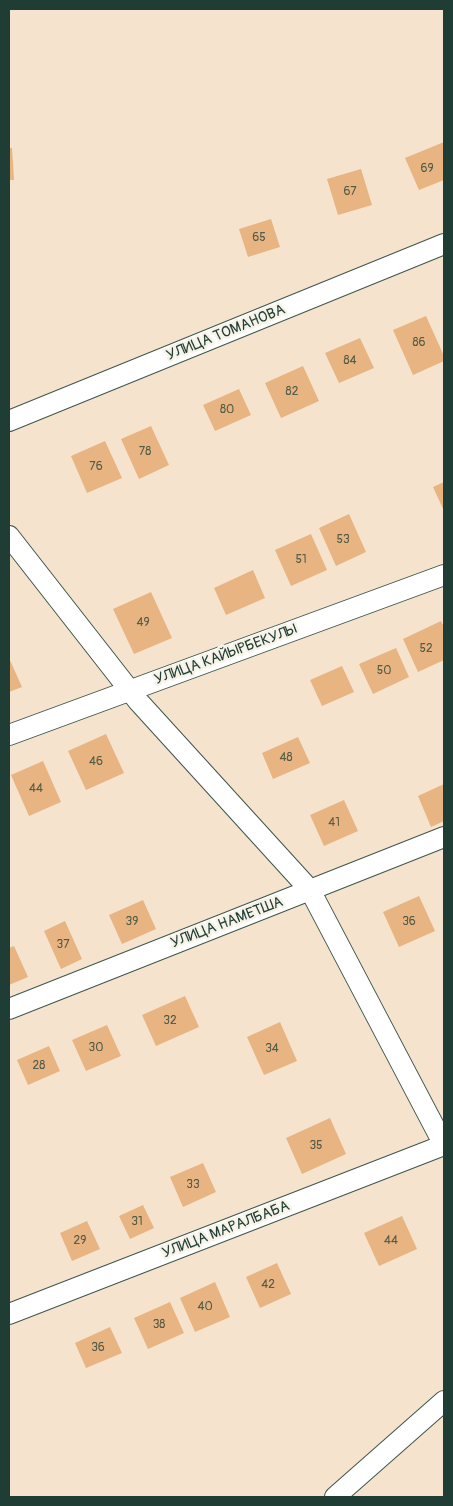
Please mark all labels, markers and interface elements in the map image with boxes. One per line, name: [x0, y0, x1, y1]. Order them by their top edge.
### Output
house number: 69: [420, 162, 434, 176]
house number: 67: [343, 185, 357, 199]
house number: 65: [252, 231, 266, 245]
street label: УЛИЦА ТОМАНОВА: [164, 301, 288, 365]
house number: 86: [412, 336, 426, 350]
house number: 84: [343, 354, 357, 368]
house number: 82: [286, 385, 298, 399]
house number: 80: [220, 403, 234, 417]
house number: 78: [139, 445, 151, 459]
house number: 76: [89, 460, 103, 474]
house number: 53: [336, 533, 350, 547]
house number: 51: [295, 553, 307, 567]
house number: 49: [136, 616, 150, 630]
street label: УЛИЦА КАЙЫРБЕКУЛЫ: [152, 621, 300, 689]
house number: 52: [419, 642, 433, 656]
house number: 50: [377, 664, 391, 678]
house number: 48: [279, 751, 293, 765]
house number: 46: [89, 755, 103, 769]
house number: 44: [29, 782, 43, 796]
house number: 41: [328, 816, 340, 830]
street label: УЛИЦА НАМЕТША: [168, 893, 286, 953]
house number: 39: [126, 915, 138, 929]
house number: 36: [402, 915, 416, 929]
house number: 37: [56, 938, 70, 952]
house number: 32: [163, 1014, 177, 1028]
house number: 30: [89, 1041, 103, 1055]
house number: 34: [265, 1042, 279, 1056]
house number: 28: [33, 1059, 45, 1073]
house number: 35: [309, 1139, 323, 1153]
house number: 33: [186, 1178, 200, 1192]
street label: УЛИЦА МАРАЛБАБА: [160, 1197, 292, 1263]
house number: 31: [131, 1215, 143, 1229]
house number: 29: [74, 1234, 86, 1248]
house number: 44: [384, 1234, 398, 1248]
house number: 42: [261, 1278, 275, 1292]
house number: 40: [197, 1300, 213, 1314]
house number: 38: [153, 1318, 165, 1332]
house number: 36: [91, 1341, 105, 1355]

